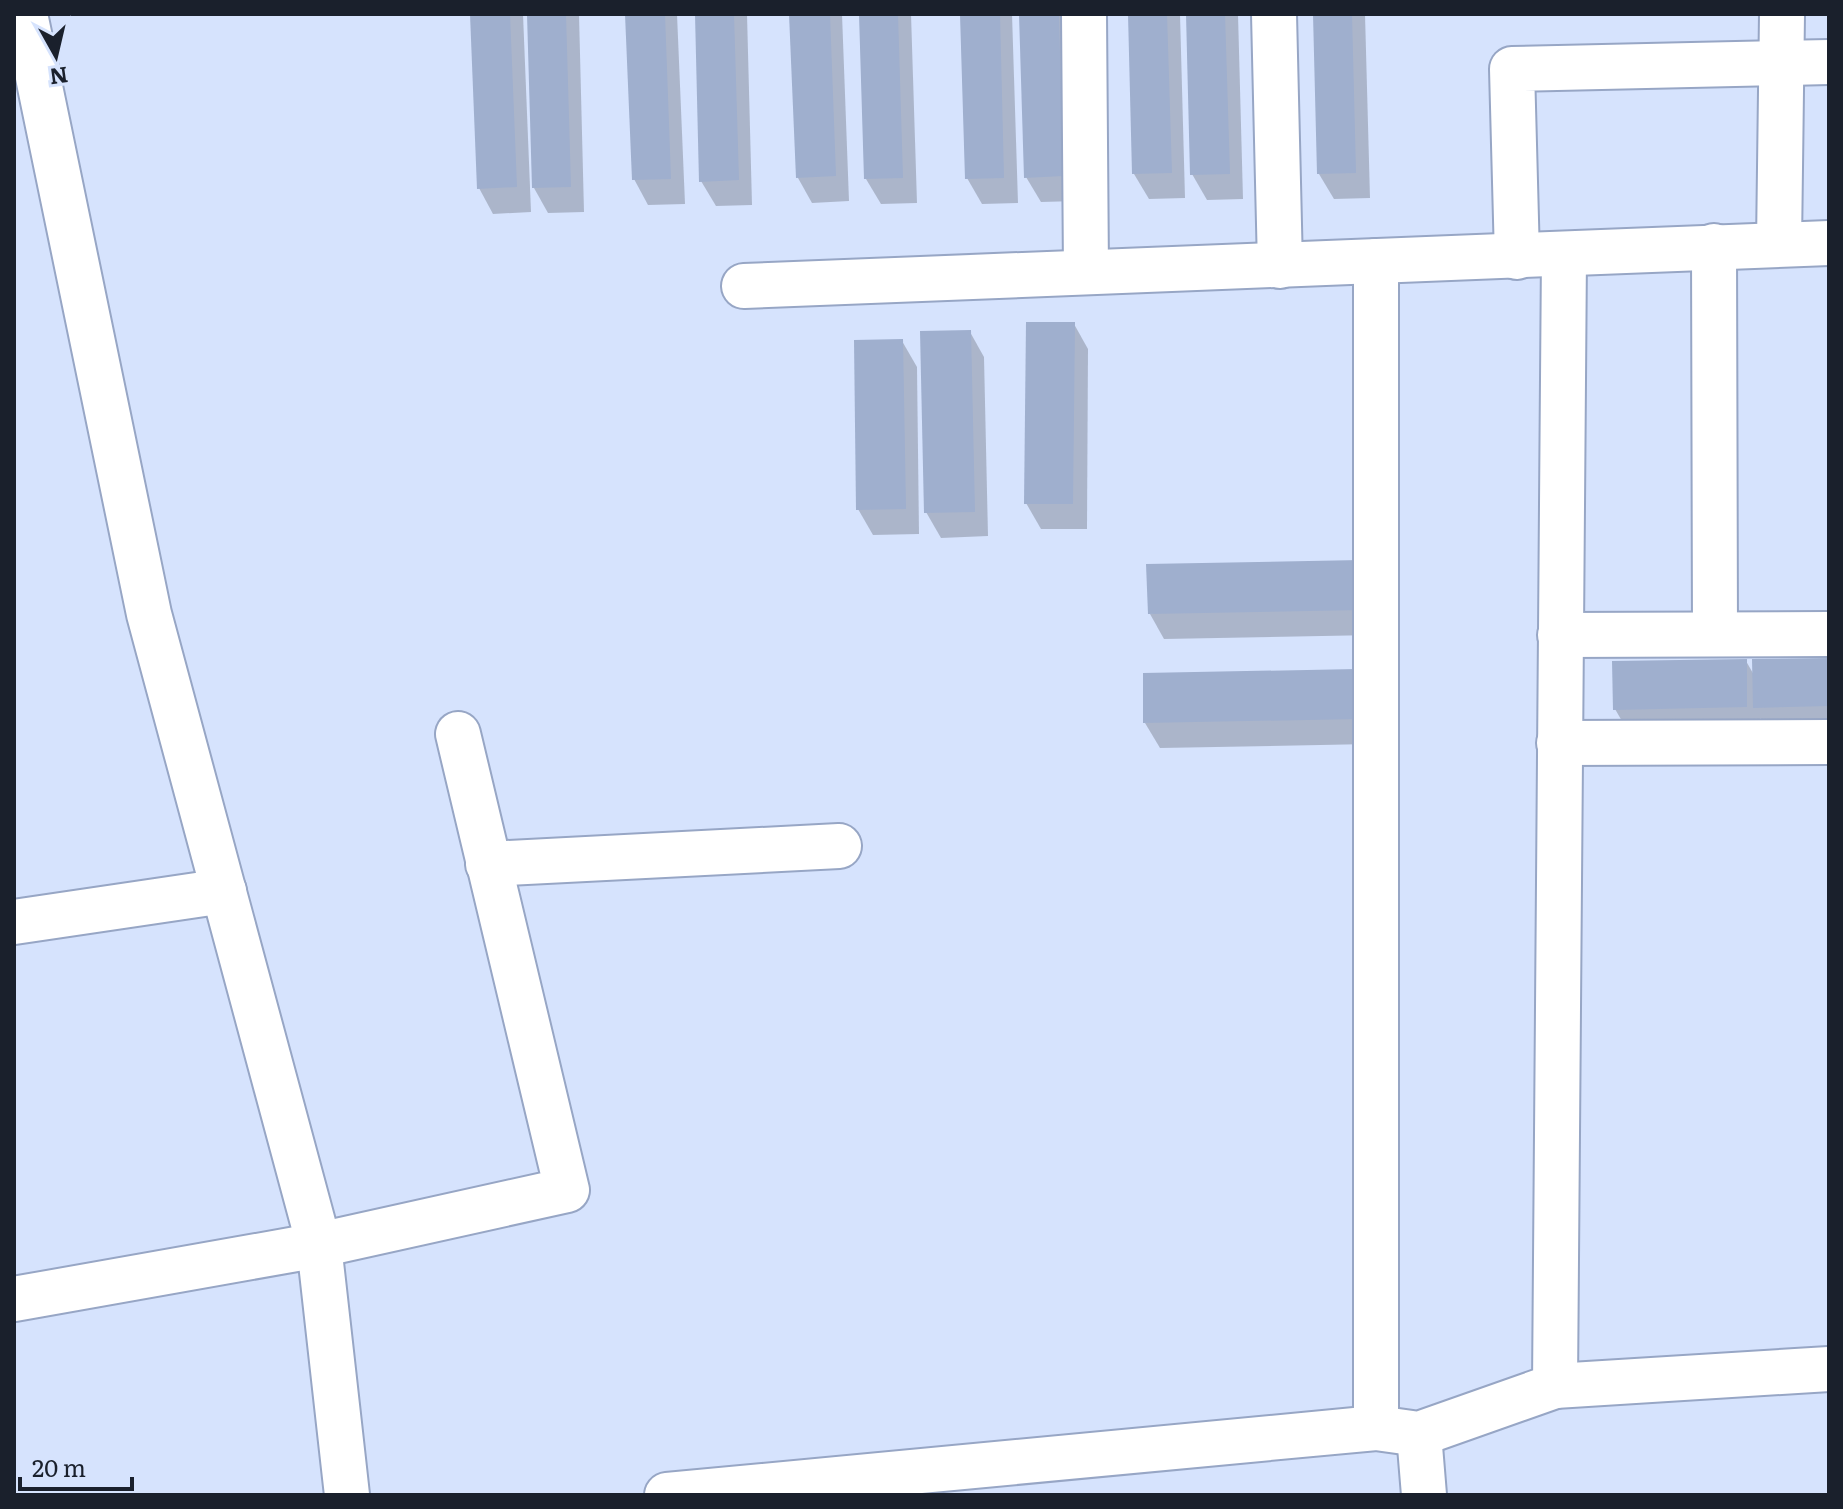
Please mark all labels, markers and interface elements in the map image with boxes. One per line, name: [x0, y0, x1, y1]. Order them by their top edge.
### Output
north arrow: [16, 16, 96, 96]
text: N: [48, 60, 70, 95]
scale bar: [20, 1441, 132, 1491]
text: 20 m: [32, 1449, 86, 1484]

